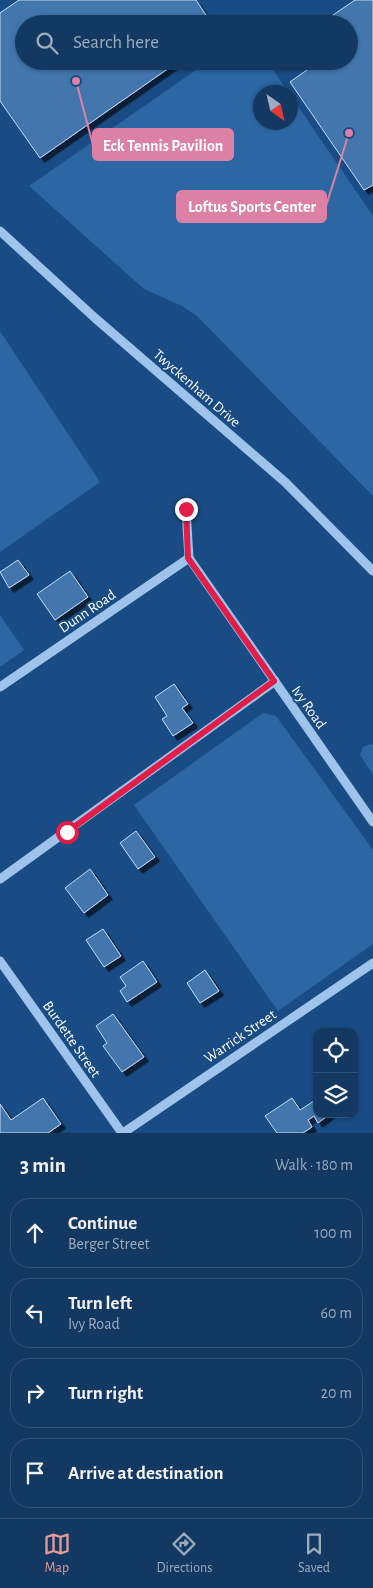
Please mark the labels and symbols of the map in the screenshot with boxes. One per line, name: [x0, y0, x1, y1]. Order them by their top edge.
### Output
north arrow: [253, 85, 298, 130]
callout: Eck Tennis Pavilion: [93, 129, 233, 160]
text: Eck Tennis Pavilion: [103, 138, 223, 154]
callout: Loftus Sports Center: [177, 191, 326, 222]
text: Loftus Sports Center: [188, 199, 316, 215]
street label: Twyckenham Drive: [150, 347, 243, 430]
route end: [175, 498, 198, 521]
street label: Dunn Road: [56, 587, 119, 636]
street label: Ivy Road: [289, 683, 329, 732]
route start: [56, 821, 79, 844]
street label: Burdette Street: [40, 998, 103, 1080]
street label: Warrick Street: [202, 1007, 279, 1066]

